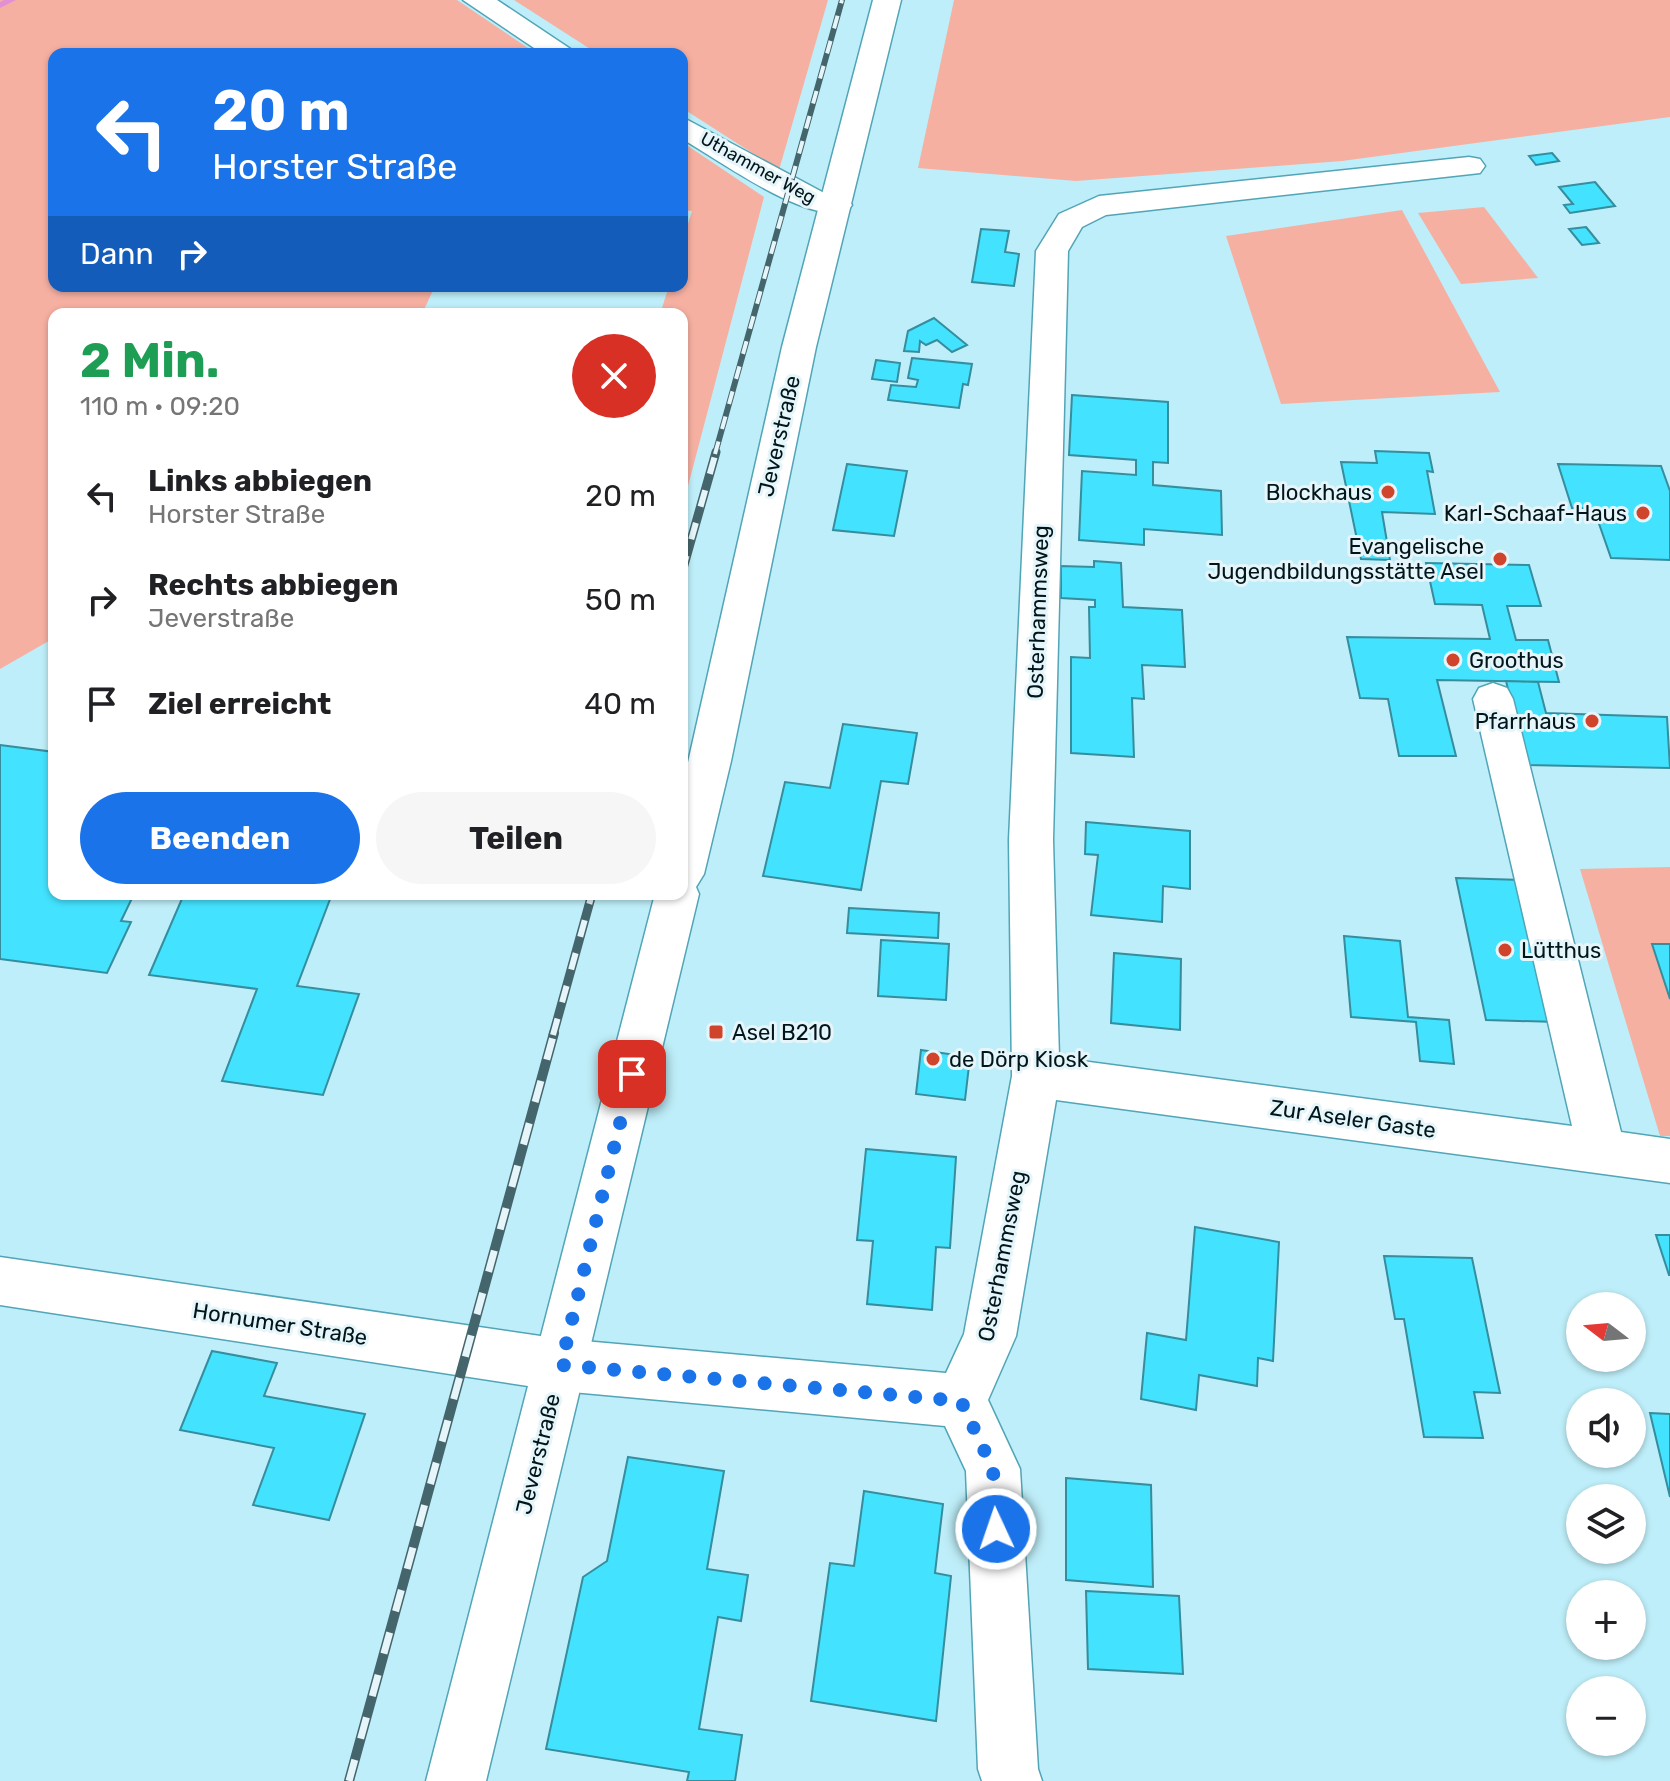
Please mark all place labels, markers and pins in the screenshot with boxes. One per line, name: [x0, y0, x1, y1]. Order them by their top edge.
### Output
place label: Blockhaus: [1266, 479, 1372, 506]
marker: Blockhaus: [1379, 483, 1397, 501]
place label: Karl-Schaaf-Haus: [1444, 500, 1627, 527]
marker: Karl-Schaaf-Haus: [1634, 504, 1652, 522]
place label: Evangelische Jugendbildungsstätte Asel: [1207, 533, 1484, 585]
marker: Evangelische Jugendbildungsstätte Asel: [1491, 550, 1509, 568]
place label: Groothus: [1469, 647, 1564, 674]
marker: Groothus: [1444, 651, 1462, 669]
place label: Pfarrhaus: [1475, 708, 1576, 735]
marker: Pfarrhaus: [1583, 712, 1601, 730]
place label: Lütthus: [1521, 937, 1601, 964]
marker: Lütthus: [1496, 941, 1514, 959]
place label: Asel B210: [732, 1019, 832, 1046]
marker: Asel B210: [707, 1023, 725, 1041]
pin: [598, 1040, 666, 1108]
place label: de Dörp Kiosk: [949, 1046, 1089, 1073]
marker: de Dörp Kiosk: [924, 1050, 942, 1068]

